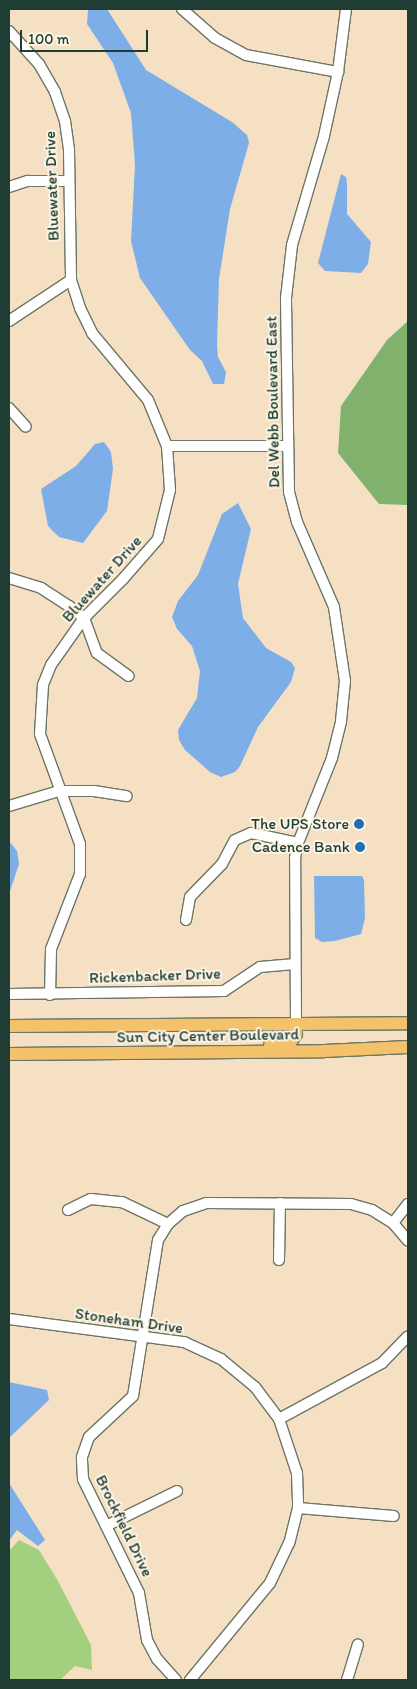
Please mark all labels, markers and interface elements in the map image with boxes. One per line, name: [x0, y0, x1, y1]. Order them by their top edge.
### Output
scale bar: [22, 20, 150, 52]
text: 100 m: [28, 30, 69, 48]
street label: Bluewater Drive: [40, 131, 64, 241]
street label: Del Webb Boulevard East: [262, 316, 284, 488]
street label: Bluewater Drive: [58, 532, 146, 626]
place label: The UPS Store: [251, 814, 349, 834]
marker: The UPS Store: [353, 818, 365, 830]
place label: Cadence Bank: [252, 837, 350, 857]
marker: Cadence Bank: [354, 841, 366, 853]
street label: Rickenbacker Drive: [89, 964, 221, 988]
street label: Sun City Center Boulevard: [116, 1025, 300, 1047]
street label: Stoneham Drive: [74, 1304, 184, 1338]
street label: Brockfield Drive: [91, 1472, 157, 1580]

